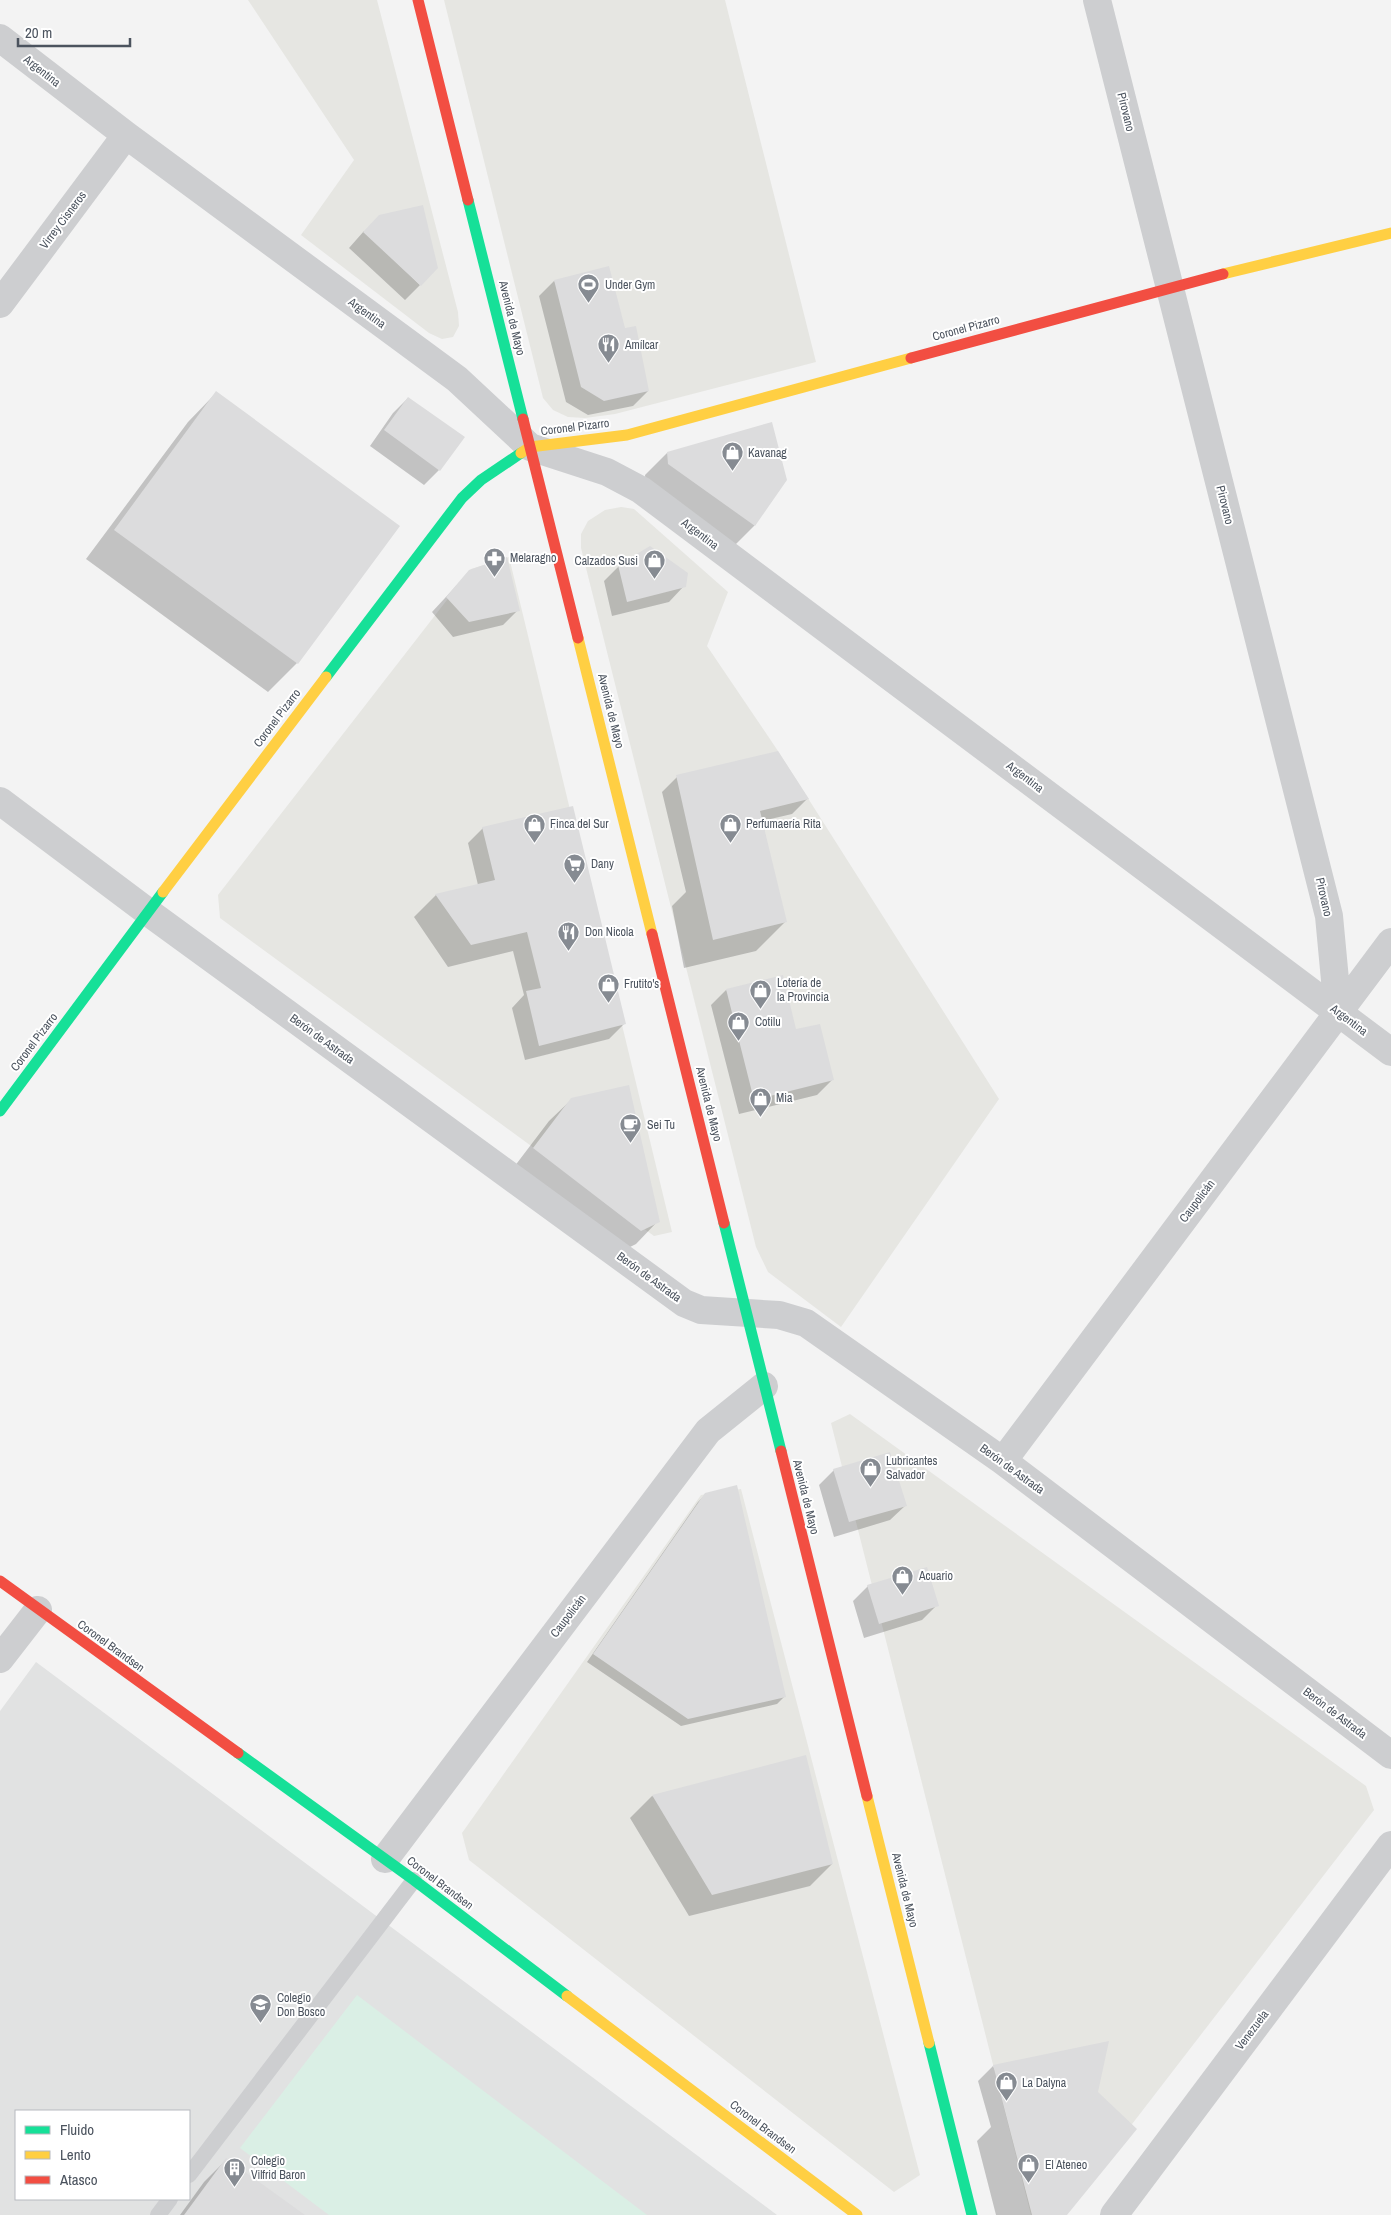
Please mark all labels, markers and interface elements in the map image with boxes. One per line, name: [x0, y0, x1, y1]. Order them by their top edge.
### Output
scale bar: [18, 15, 130, 47]
text: 20 m: [25, 22, 52, 43]
street label: Argentina: [19, 51, 64, 91]
street label: Pirovano: [1113, 91, 1139, 133]
street label: Virrey Cisneros: [36, 188, 90, 252]
sports icon: Under Gym: [577, 273, 601, 304]
place label: Under Gym: [605, 277, 655, 293]
street label: Avenida de Mayo: [495, 278, 529, 357]
street label: Argentina: [344, 293, 389, 332]
street label: Coronel Pizarro: [931, 311, 1001, 345]
restaurant icon: Amílcar: [597, 333, 621, 364]
place label: Amílcar: [624, 337, 659, 353]
street label: Coronel Pizarro: [540, 415, 610, 439]
shop icon: Kavanag: [720, 441, 744, 472]
place label: Kavanag: [748, 445, 787, 461]
street label: Pirovano: [1212, 484, 1238, 526]
street label: Argentina: [677, 514, 722, 554]
pharmacy icon: Melaragno: [482, 546, 506, 577]
shop icon: Calzados Susi: [642, 549, 666, 580]
place label: Melaragno: [510, 550, 557, 566]
place label: Calzados Susi: [575, 553, 638, 569]
street label: Avenida de Mayo: [594, 671, 628, 750]
street label: Coronel Pizarro: [250, 686, 304, 750]
street label: Argentina: [1002, 757, 1047, 797]
shop icon: Finca del Sur: [522, 812, 546, 843]
shop icon: Perfumaería Rita: [718, 812, 742, 843]
place label: Finca del Sur: [550, 816, 609, 832]
place label: Perfumaería Rita: [746, 816, 821, 832]
supermarket icon: Dany: [563, 852, 587, 883]
place label: Dany: [591, 856, 614, 872]
street label: Pirovano: [1312, 876, 1336, 918]
restaurant icon: Don Nicola: [557, 920, 581, 951]
place label: Don Nicola: [585, 924, 634, 940]
shop icon: Frutito's: [596, 972, 620, 1003]
place label: Lotería de la Provincia: [777, 975, 829, 1005]
place label: Frutito's: [624, 976, 659, 992]
shop icon: Lotería de la Provincia: [749, 978, 773, 1009]
street label: Argentina: [1326, 1000, 1371, 1040]
street label: Coronel Pizarro: [7, 1010, 61, 1074]
street label: Berón de Astrada: [287, 1010, 358, 1068]
shop icon: Cotilu: [727, 1010, 751, 1041]
place label: Cotilu: [755, 1014, 781, 1030]
street label: Avenida de Mayo: [692, 1064, 726, 1143]
shop icon: Mia: [748, 1086, 772, 1117]
place label: Mia: [776, 1090, 793, 1106]
cafe icon: Sei Tu: [619, 1113, 643, 1144]
place label: Sei Tu: [647, 1117, 675, 1133]
street label: Caupolicán: [1176, 1176, 1218, 1226]
street label: Berón de Astrada: [614, 1248, 685, 1306]
street label: Berón de Astrada: [977, 1440, 1048, 1498]
place label: Lubricantes Salvador: [886, 1453, 938, 1483]
shop icon: Lubricantes Salvador: [858, 1456, 882, 1487]
street label: Avenida de Mayo: [789, 1457, 823, 1536]
shop icon: Acuario: [891, 1564, 915, 1595]
place label: Acuario: [918, 1568, 953, 1584]
street label: Caupolicán: [547, 1591, 589, 1641]
street label: Coronel Brandsen: [74, 1616, 148, 1676]
street label: Berón de Astrada: [1300, 1684, 1371, 1743]
street label: Avenida de Mayo: [888, 1850, 922, 1929]
street label: Coronel Brandsen: [404, 1853, 476, 1913]
place label: Colegio Don Bosco: [277, 1990, 325, 2020]
school or university icon: Colegio Don Bosco: [249, 1993, 273, 2024]
street label: Venezuela: [1232, 2006, 1273, 2053]
shop icon: La Dalyna: [994, 2071, 1018, 2102]
place label: La Dalyna: [1022, 2075, 1067, 2091]
street label: Coronel Brandsen: [727, 2097, 799, 2157]
legend: [15, 2110, 190, 2200]
text: Fluido: [60, 2119, 94, 2140]
text: Lento: [60, 2144, 91, 2165]
place label: Colegio Vilfrid Baron: [251, 2153, 306, 2183]
shop icon: El Ateneo: [1017, 2153, 1041, 2184]
building icon: Colegio Vilfrid Baron: [223, 2156, 247, 2187]
place label: El Ateneo: [1045, 2157, 1087, 2173]
text: Atasco: [59, 2169, 98, 2190]

